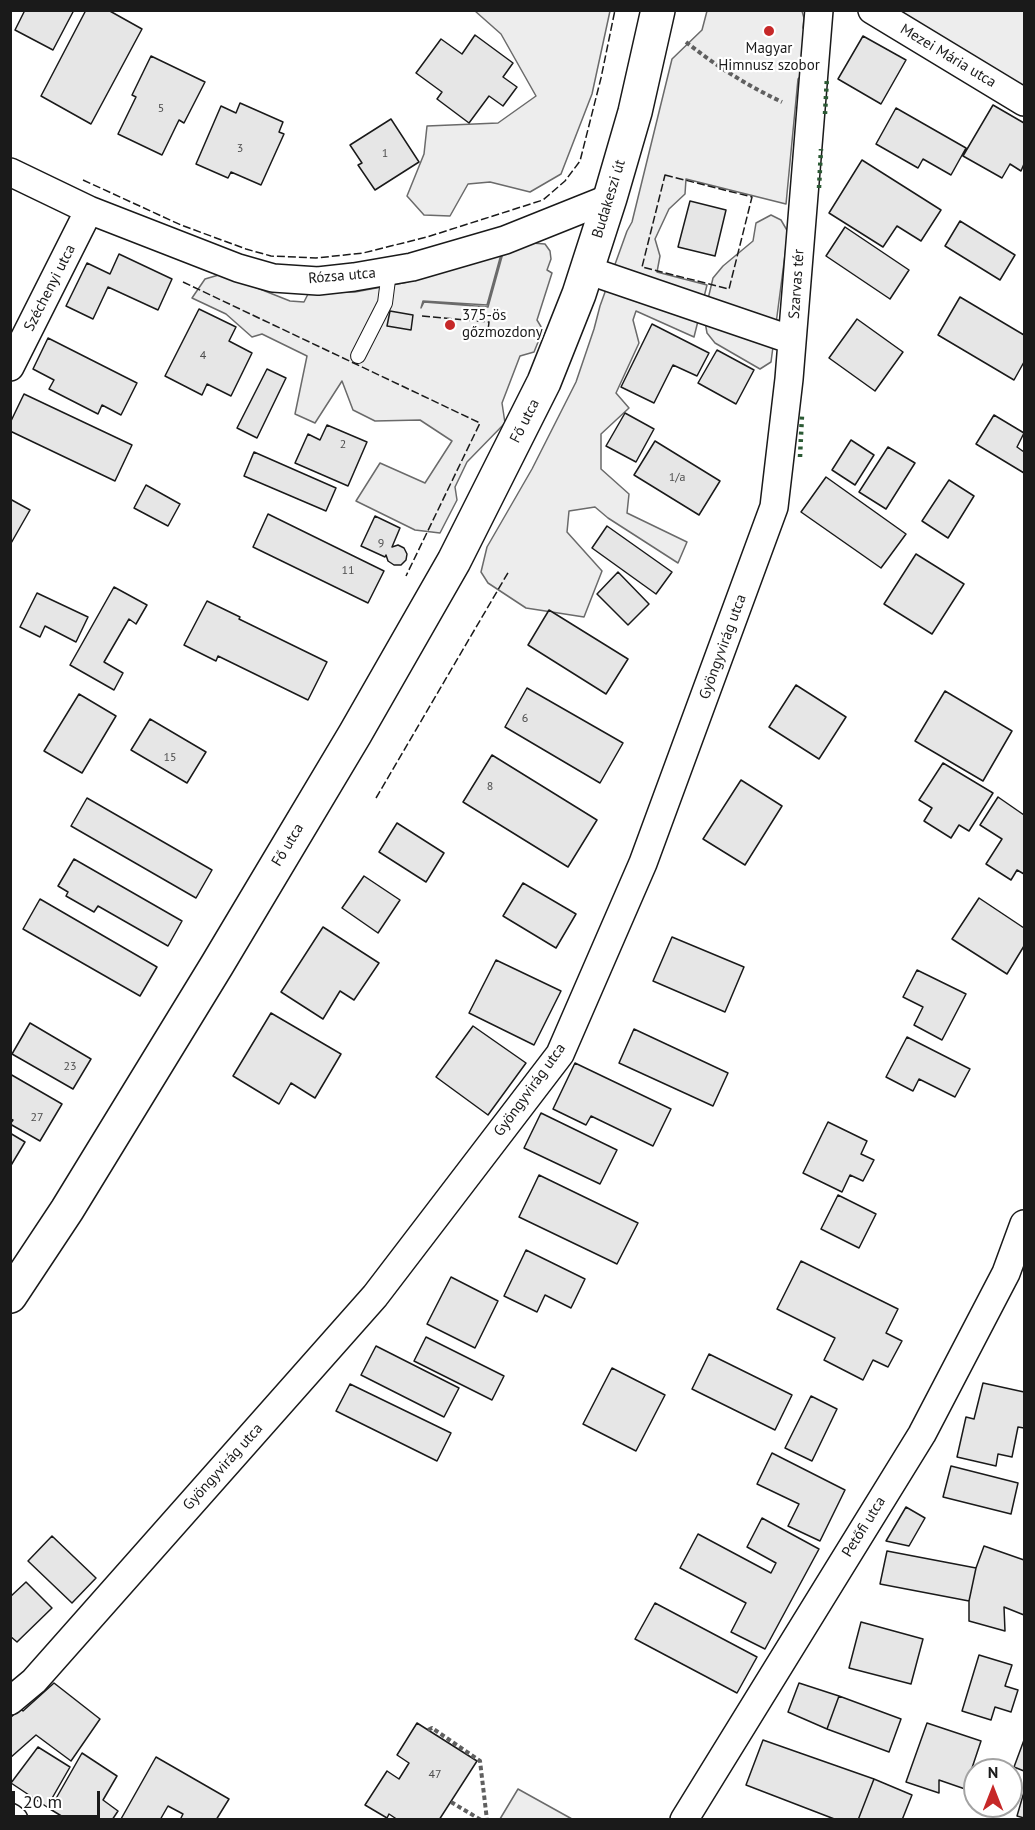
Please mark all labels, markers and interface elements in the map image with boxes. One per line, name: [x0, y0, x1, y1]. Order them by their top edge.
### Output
street label: Mezei Mária utca: [897, 20, 999, 92]
marker: Magyar Himnusz szobor: [762, 24, 776, 38]
place label: Magyar Himnusz szobor: [718, 40, 820, 75]
house number: 5: [158, 102, 164, 116]
house number: 3: [237, 142, 243, 156]
house number: 1: [382, 147, 388, 161]
street label: Budakeszi út: [589, 158, 629, 240]
street label: Széchenyi utca: [20, 242, 80, 334]
street label: Szarvas tér: [786, 249, 808, 319]
street label: Rózsa utca: [308, 264, 376, 288]
place label: 375-ös gőzmozdony: [462, 307, 543, 342]
marker: 375-ös gőzmozdony: [443, 318, 457, 332]
house number: 4: [200, 349, 206, 363]
street label: Fő utca: [506, 396, 544, 446]
house number: 2: [340, 438, 346, 452]
house number: 1/a: [669, 471, 685, 485]
house number: 9: [378, 537, 384, 551]
house number: 11: [341, 564, 355, 578]
street label: Gyöngyvirág utca: [696, 592, 750, 702]
house number: 6: [522, 712, 528, 726]
house number: 15: [163, 751, 177, 765]
house number: 8: [487, 780, 493, 794]
street label: Fő utca: [268, 820, 308, 870]
street label: Gyöngyvirág utca: [490, 1040, 570, 1140]
house number: 23: [63, 1060, 77, 1074]
house number: 27: [30, 1111, 44, 1125]
street label: Gyöngyvirág utca: [179, 1420, 267, 1514]
street label: Petőfi utca: [838, 1494, 890, 1560]
north arrow: [963, 1758, 1023, 1818]
text: N: [988, 1762, 998, 1782]
house number: 47: [428, 1768, 442, 1782]
scale bar: [15, 1779, 104, 1817]
text: 20 m: [23, 1790, 62, 1813]

